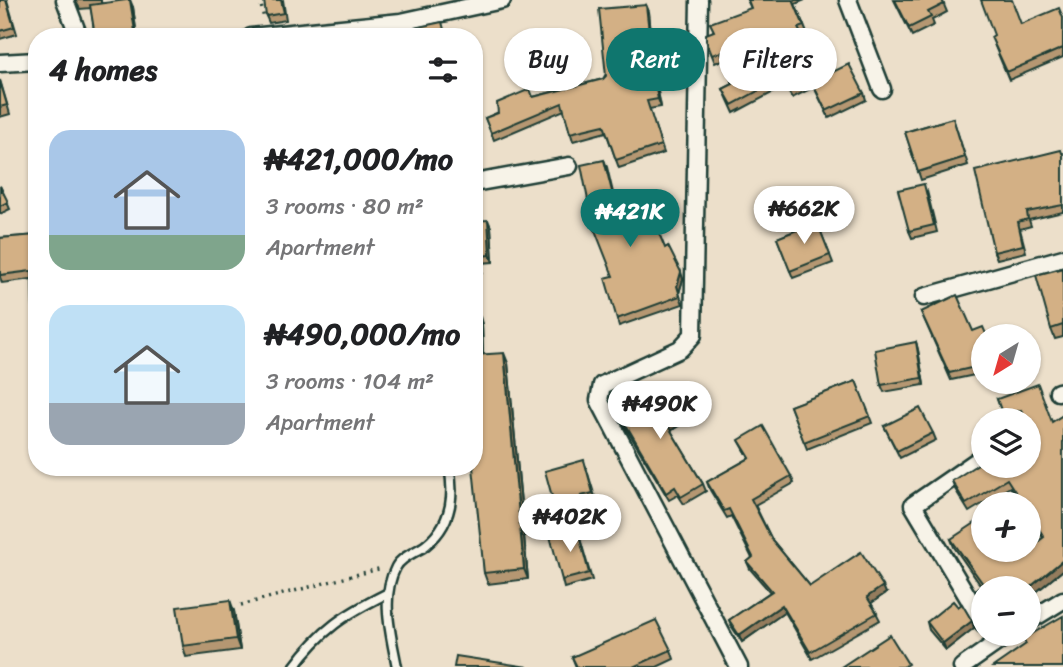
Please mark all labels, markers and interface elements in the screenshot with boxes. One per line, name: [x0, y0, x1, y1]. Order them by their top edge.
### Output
chip: Buy: [504, 28, 592, 91]
chip: Rent: [606, 28, 705, 91]
chip: Filters: [719, 28, 837, 91]
text: 4 homes: [49, 43, 157, 97]
icon: filters: [424, 51, 462, 89]
text: ₦421,000/mo: [266, 132, 453, 186]
icon: home: [105, 158, 189, 242]
text: 3 rooms · 80 m²: [266, 186, 424, 227]
pin: ₦662K: [755, 187, 853, 246]
text: ₦662K: [770, 188, 838, 229]
pin: ₦421K: [581, 190, 679, 249]
text: ₦421K: [597, 191, 663, 232]
text: Apartment: [266, 227, 375, 268]
text: ₦490,000/mo: [266, 307, 460, 361]
north arrow: [971, 324, 1041, 394]
map controls: [971, 324, 1041, 646]
icon: home: [105, 333, 189, 417]
text: 3 rooms · 104 m²: [266, 361, 434, 402]
pin: ₦490K: [611, 382, 709, 441]
text: ₦490K: [624, 383, 696, 424]
text: Apartment: [266, 402, 375, 443]
button: layers: [971, 408, 1041, 478]
button: +: [971, 492, 1041, 562]
pin: ₦402K: [521, 494, 619, 554]
text: ₦402K: [534, 496, 606, 537]
button: −: [971, 576, 1041, 646]

